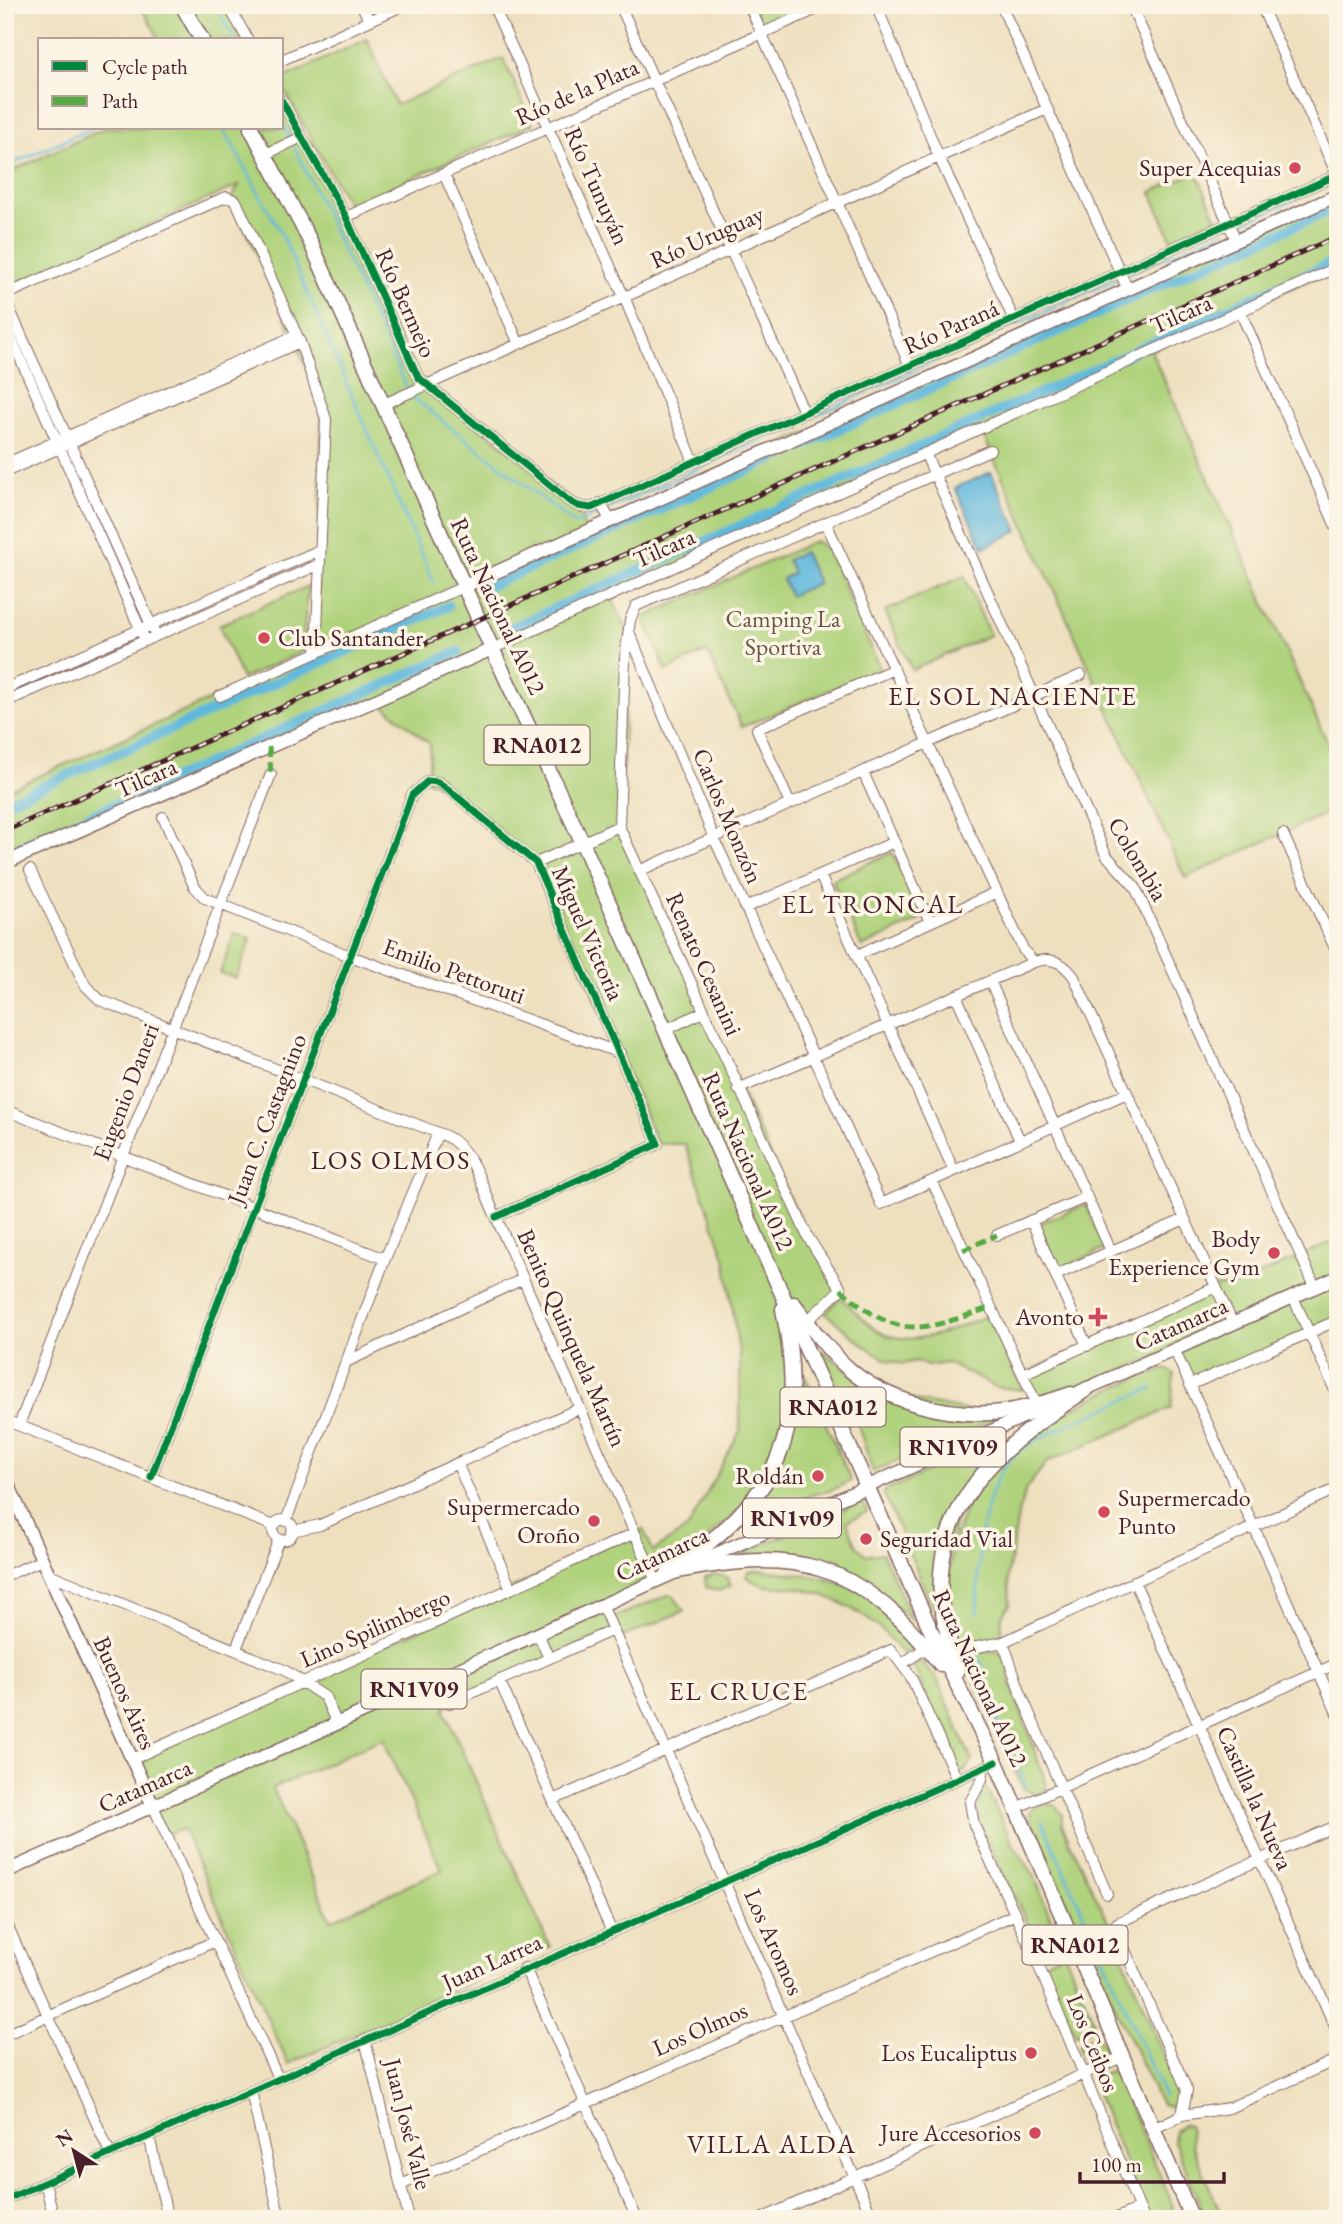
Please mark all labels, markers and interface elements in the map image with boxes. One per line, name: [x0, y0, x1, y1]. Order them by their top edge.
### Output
legend: [38, 38, 284, 130]
street label: Río de la Plata: [510, 50, 644, 133]
text: Cycle path: [102, 53, 188, 80]
text: Path: [102, 87, 139, 114]
street label: Río Tunuyán: [558, 122, 637, 250]
place label: Super Acequias: [1139, 152, 1281, 183]
marker: Super Acequias: [1287, 160, 1303, 176]
street label: Río Uruguay: [645, 198, 769, 275]
street label: Río Bermejo: [369, 243, 444, 362]
street label: Tilcara: [1145, 286, 1217, 341]
street label: Río Paraná: [898, 292, 1004, 361]
street label: Ruta Nacional A012: [444, 512, 553, 700]
street label: Tilcara: [628, 520, 700, 575]
park label: Camping La Sportiva: [725, 603, 841, 662]
place label: Club Santander: [278, 622, 423, 653]
marker: Club Santander: [256, 630, 272, 646]
district label: EL SOL NACIENTE: [888, 679, 1138, 713]
road number: RNA012: [484, 726, 590, 764]
street label: Carlos Monzón: [686, 743, 771, 888]
street label: Tilcara: [110, 750, 182, 805]
street label: Colombia: [1101, 811, 1176, 907]
street label: Miguel Victoria: [545, 860, 632, 1006]
street label: Renato Cesanini: [659, 887, 750, 1040]
district label: EL TRONCAL: [781, 887, 965, 921]
street label: Emilio Pettoruti: [379, 931, 530, 1011]
street label: Eugenio Daneri: [85, 1019, 166, 1165]
street label: Juan C. Castagnino: [219, 1029, 313, 1210]
street label: Ruta Nacional A012: [695, 1067, 802, 1255]
district label: LOS OLMOS: [311, 1143, 471, 1177]
place label: Body Experience Gym: [1108, 1223, 1260, 1282]
street label: Benito Quinquela Martín: [510, 1224, 635, 1452]
marker: Body Experience Gym: [1266, 1245, 1282, 1261]
street label: Catamarca: [1129, 1289, 1233, 1358]
place label: Avonto: [1014, 1301, 1084, 1332]
marker: Avonto: [1090, 1309, 1106, 1325]
road number: RNA012: [780, 1388, 886, 1426]
road number: RN1V09: [900, 1428, 1006, 1466]
place label: Roldán: [735, 1460, 804, 1491]
marker: Roldán: [810, 1468, 826, 1484]
place label: Supermercado Punto: [1118, 1482, 1251, 1541]
place label: Supermercado Oroño: [447, 1491, 580, 1550]
road number: RN1v09: [743, 1498, 841, 1538]
marker: Supermercado Punto: [1096, 1504, 1112, 1520]
marker: Supermercado Oroño: [586, 1513, 602, 1529]
street label: Catamarca: [610, 1518, 714, 1589]
place label: Seguridad Vial: [880, 1523, 1013, 1554]
marker: Seguridad Vial: [858, 1531, 874, 1547]
street label: Lino Spilimbergo: [295, 1581, 455, 1674]
street label: Ruta Nacional A012: [926, 1584, 1035, 1772]
street label: Buenos Aires: [87, 1631, 164, 1754]
road number: RN1V09: [362, 1670, 466, 1708]
district label: EL CRUCE: [669, 1674, 809, 1708]
street label: Castilla la Nueva: [1210, 1721, 1301, 1875]
street label: Catamarca: [93, 1751, 197, 1820]
street label: Los Aromos: [737, 1884, 812, 2000]
street label: Juan Larrea: [435, 1926, 547, 1998]
road number: RNA012: [1023, 1926, 1128, 1964]
street label: Los Ceibos: [1060, 1989, 1127, 2096]
street label: Los Olmos: [647, 1994, 752, 2063]
place label: Los Eucaliptus: [881, 2037, 1017, 2068]
marker: Los Eucaliptus: [1023, 2045, 1039, 2061]
street label: Juan José Valle: [377, 2053, 440, 2193]
north arrow: [38, 2116, 108, 2186]
place label: Jure Accesorios: [878, 2117, 1021, 2148]
text: N: [51, 2123, 78, 2152]
marker: Jure Accesorios: [1027, 2125, 1043, 2141]
district label: VILLA ALDA: [687, 2127, 857, 2161]
scale bar: [1080, 2140, 1224, 2184]
text: 100 m: [1091, 2151, 1142, 2178]

